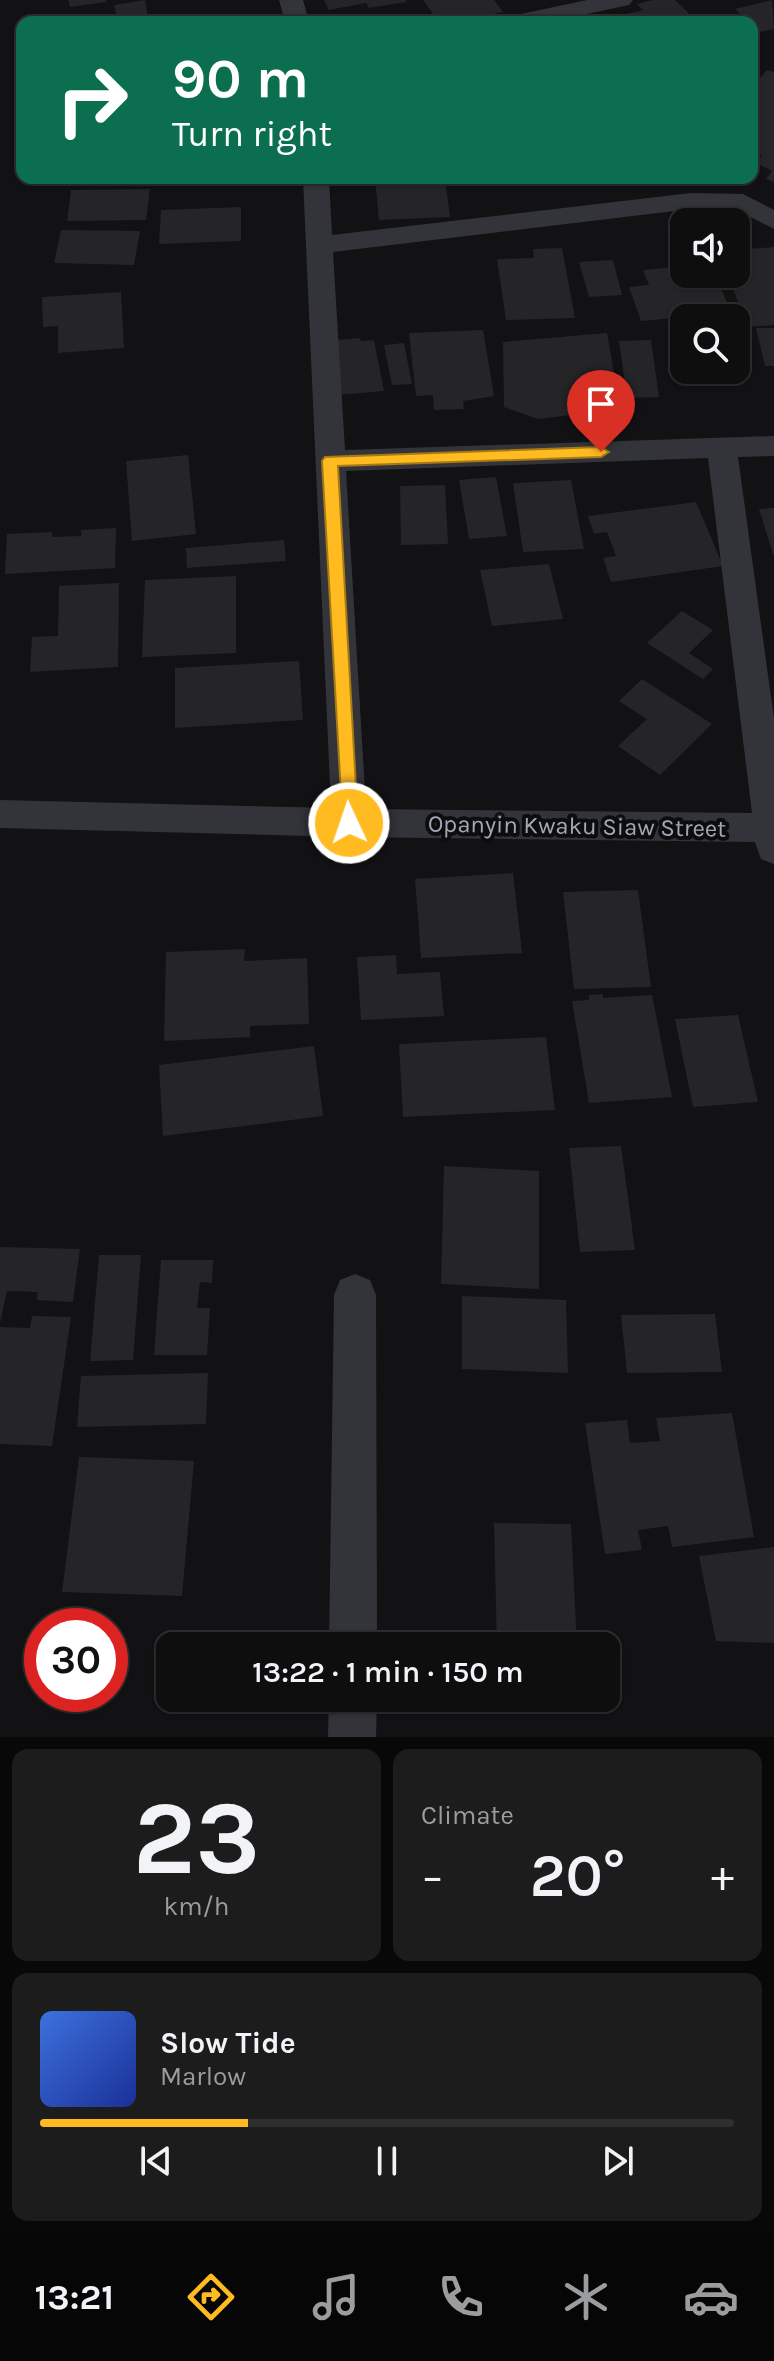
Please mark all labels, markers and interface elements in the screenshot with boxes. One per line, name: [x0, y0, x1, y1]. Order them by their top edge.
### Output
text: 90 m: [172, 46, 309, 111]
icon: right: [40, 48, 144, 152]
text: Turn right: [172, 113, 332, 155]
map controls: [670, 208, 750, 384]
button: sound: [670, 208, 750, 288]
button: search: [670, 304, 750, 384]
pin: [567, 370, 635, 452]
icon: arrive: [579, 382, 623, 426]
position arrow: [307, 781, 391, 865]
street label: Opanyin Kwaku Siaw Street: [428, 809, 726, 843]
speed limit sign: 30: [24, 1608, 128, 1712]
text: 13:22 · 1 min · 150 m: [252, 1654, 524, 1690]
text: 23: [133, 1778, 260, 1899]
text: Climate: [421, 1800, 514, 1831]
text: 20°: [530, 1841, 625, 1911]
text: −: [421, 1851, 444, 1902]
text: +: [711, 1851, 734, 1902]
text: km/h: [164, 1891, 229, 1922]
text: Slow Tide: [160, 2025, 296, 2061]
text: Marlow: [160, 2061, 246, 2092]
icon: previous: [134, 2139, 178, 2183]
icon: pause: [365, 2139, 409, 2183]
icon: next: [596, 2139, 640, 2183]
icon: directions: [183, 2269, 239, 2325]
icon: music: [308, 2269, 364, 2325]
icon: phone: [433, 2269, 489, 2325]
icon: climate: [558, 2269, 614, 2325]
icon: car: [683, 2269, 739, 2325]
text: 13:21: [35, 2276, 114, 2318]

